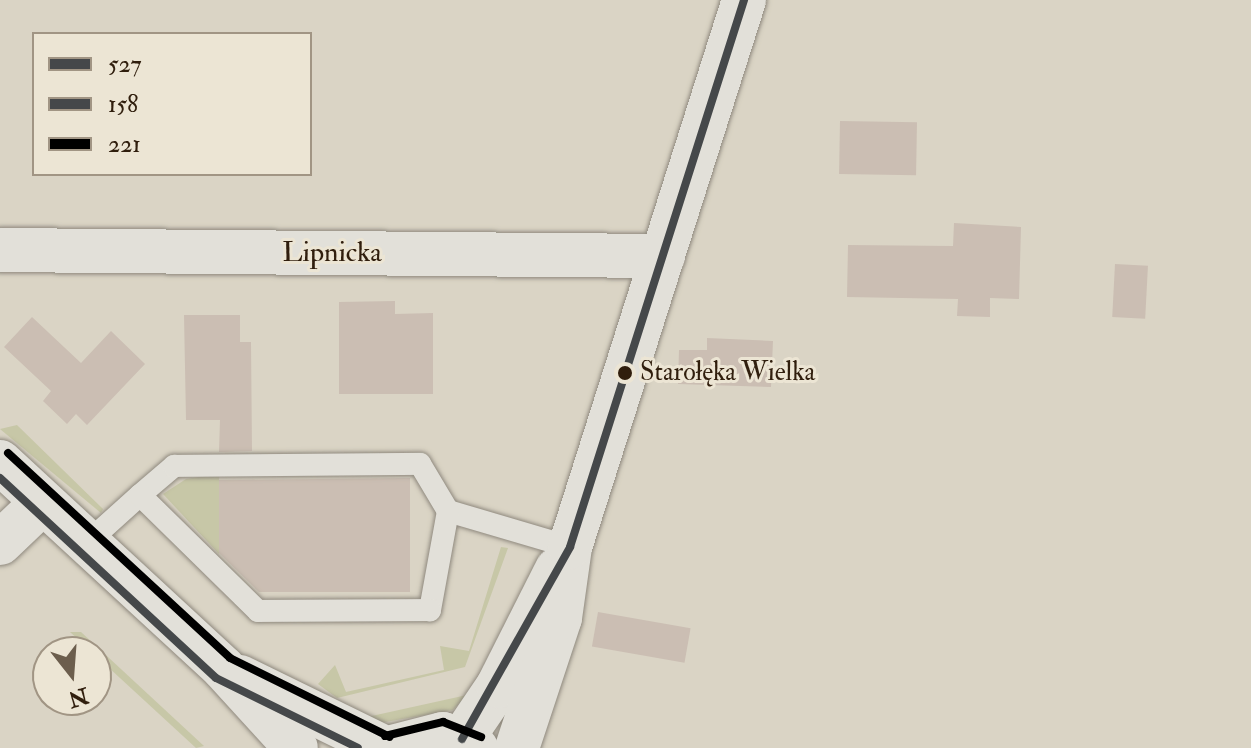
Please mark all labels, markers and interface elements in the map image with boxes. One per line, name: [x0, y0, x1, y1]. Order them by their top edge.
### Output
legend: [32, 32, 312, 176]
text: 527: [108, 49, 142, 80]
text: 158: [108, 89, 138, 120]
text: 221: [108, 129, 141, 160]
street label: Lipnicka: [282, 236, 382, 270]
place label: Starołęka Wielka: [640, 357, 815, 389]
marker: Starołęka Wielka: [617, 365, 633, 381]
north arrow: [32, 636, 112, 716]
text: N: [65, 681, 92, 713]

